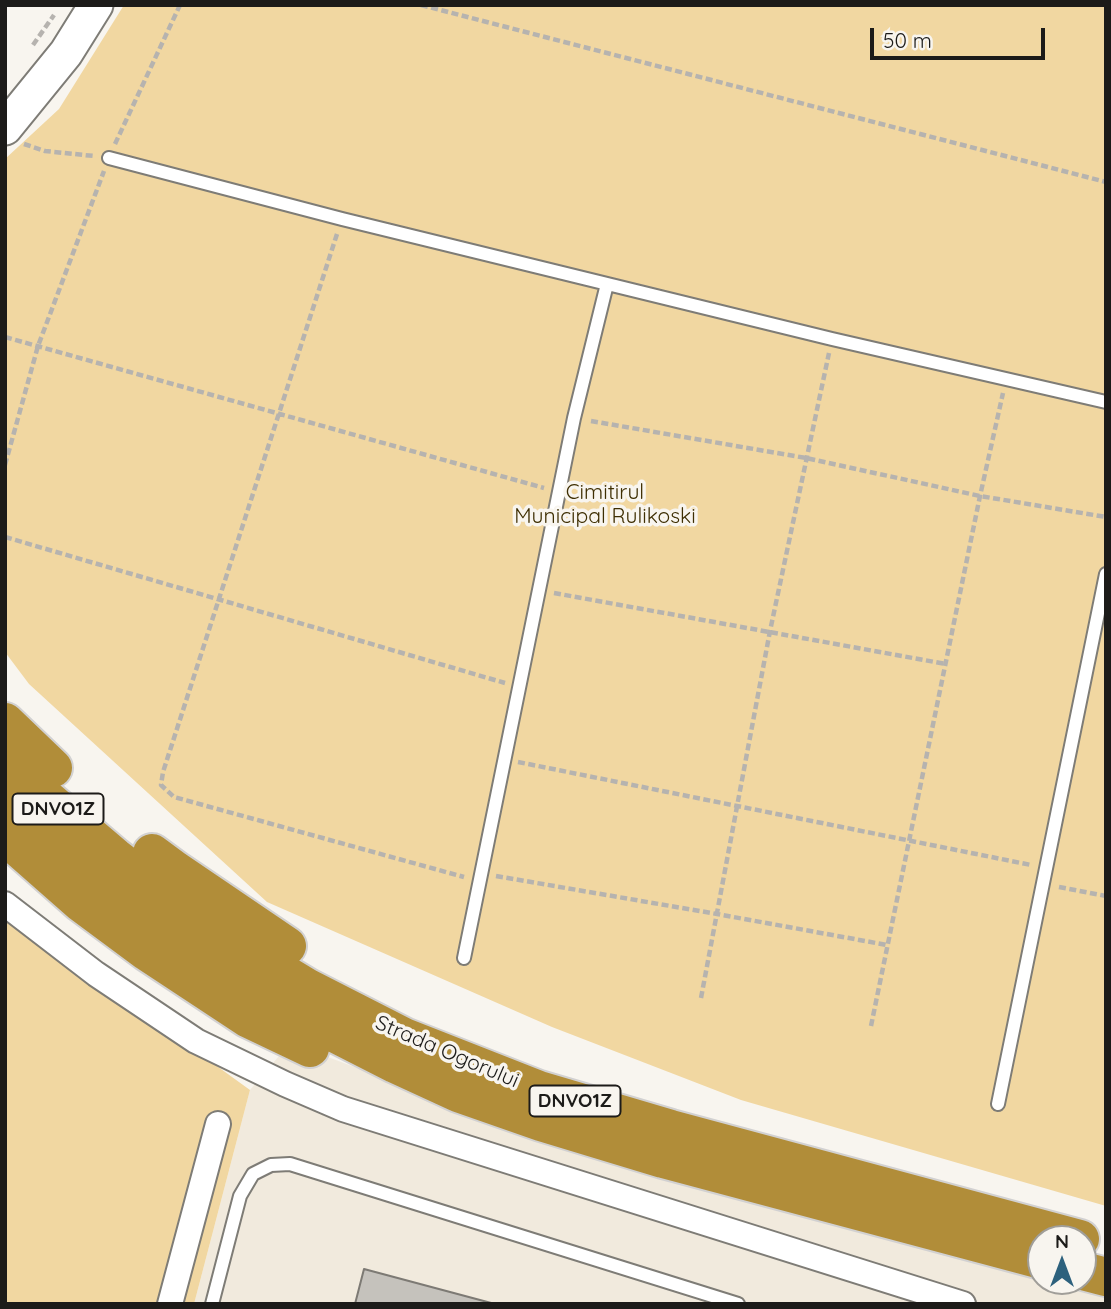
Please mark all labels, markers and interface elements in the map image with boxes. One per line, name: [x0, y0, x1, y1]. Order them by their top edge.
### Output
scale bar: [873, 14, 1048, 58]
text: 50 m: [883, 27, 932, 53]
park label: Cimitirul Municipal Rulikoski: [514, 480, 696, 530]
road number: DNVO1Z: [13, 794, 104, 824]
street label: Strada Ogorului: [372, 1010, 522, 1094]
road number: DNVO1Z: [530, 1086, 620, 1116]
north arrow: [1027, 1225, 1097, 1295]
text: N: [1055, 1229, 1069, 1253]

